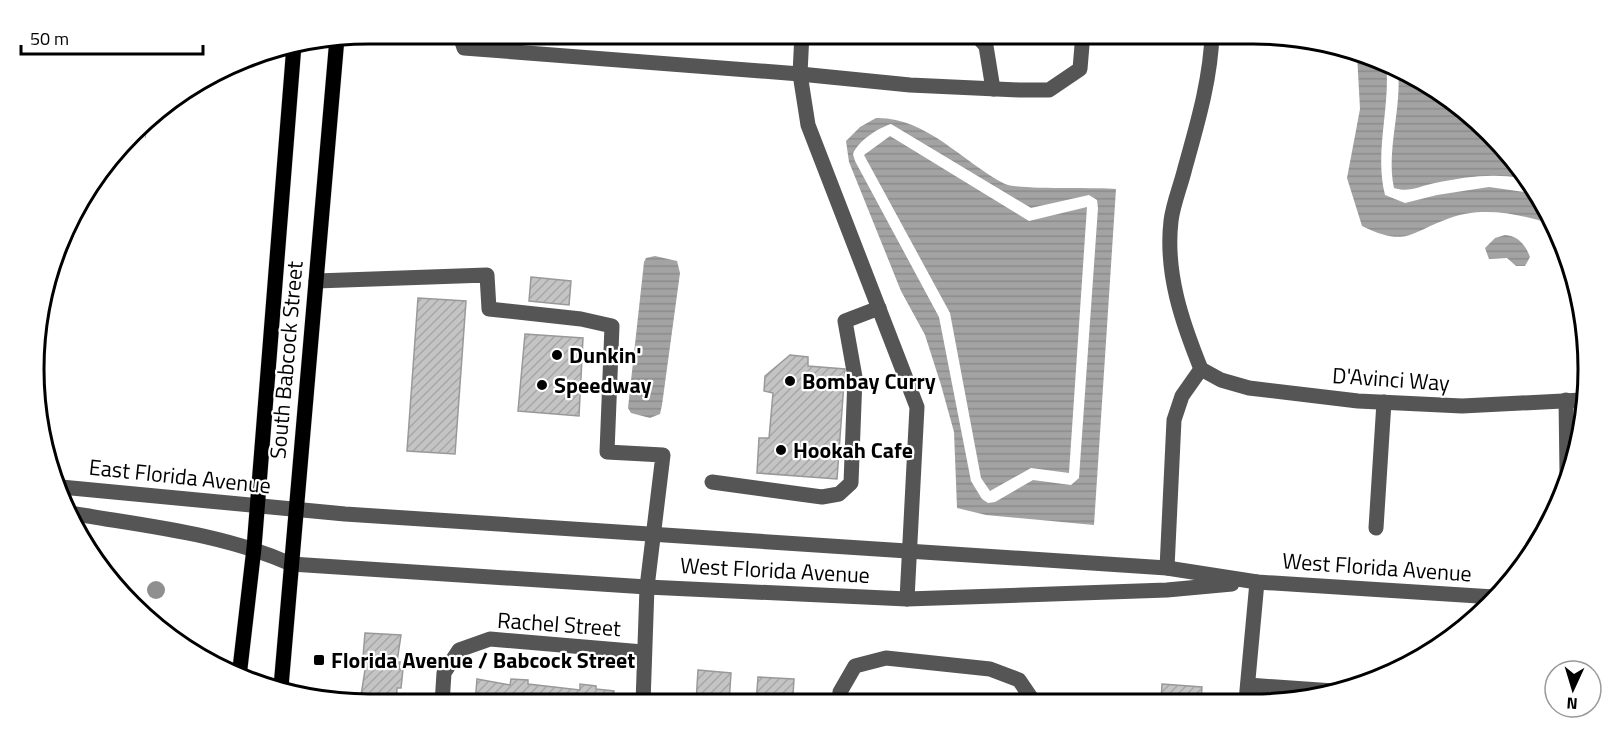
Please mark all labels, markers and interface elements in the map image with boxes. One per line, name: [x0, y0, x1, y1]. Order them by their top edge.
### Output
scale bar: [21, 18, 202, 56]
text: 50 m: [30, 25, 69, 52]
street label: South Babcock Street: [260, 259, 312, 460]
place label: Dunkin': [569, 338, 642, 372]
marker: Dunkin': [550, 348, 564, 362]
street label: D'Avinci Way: [1331, 358, 1451, 400]
place label: Bombay Curry: [802, 364, 936, 398]
place label: Speedway: [554, 368, 652, 402]
marker: Bombay Curry: [783, 374, 797, 388]
marker: Speedway: [535, 378, 549, 392]
place label: Hookah Cafe: [793, 433, 913, 467]
marker: Hookah Cafe: [774, 443, 788, 457]
street label: East Florida Avenue: [87, 450, 273, 502]
street label: West Florida Avenue: [1281, 543, 1473, 591]
street label: West Florida Avenue: [679, 548, 871, 592]
street label: Rachel Street: [496, 603, 622, 645]
place label: Florida Avenue / Babcock Street: [331, 643, 635, 677]
marker: Florida Avenue / Babcock Street: [312, 653, 326, 667]
north arrow: [1543, 659, 1603, 719]
text: N: [1566, 692, 1578, 716]

